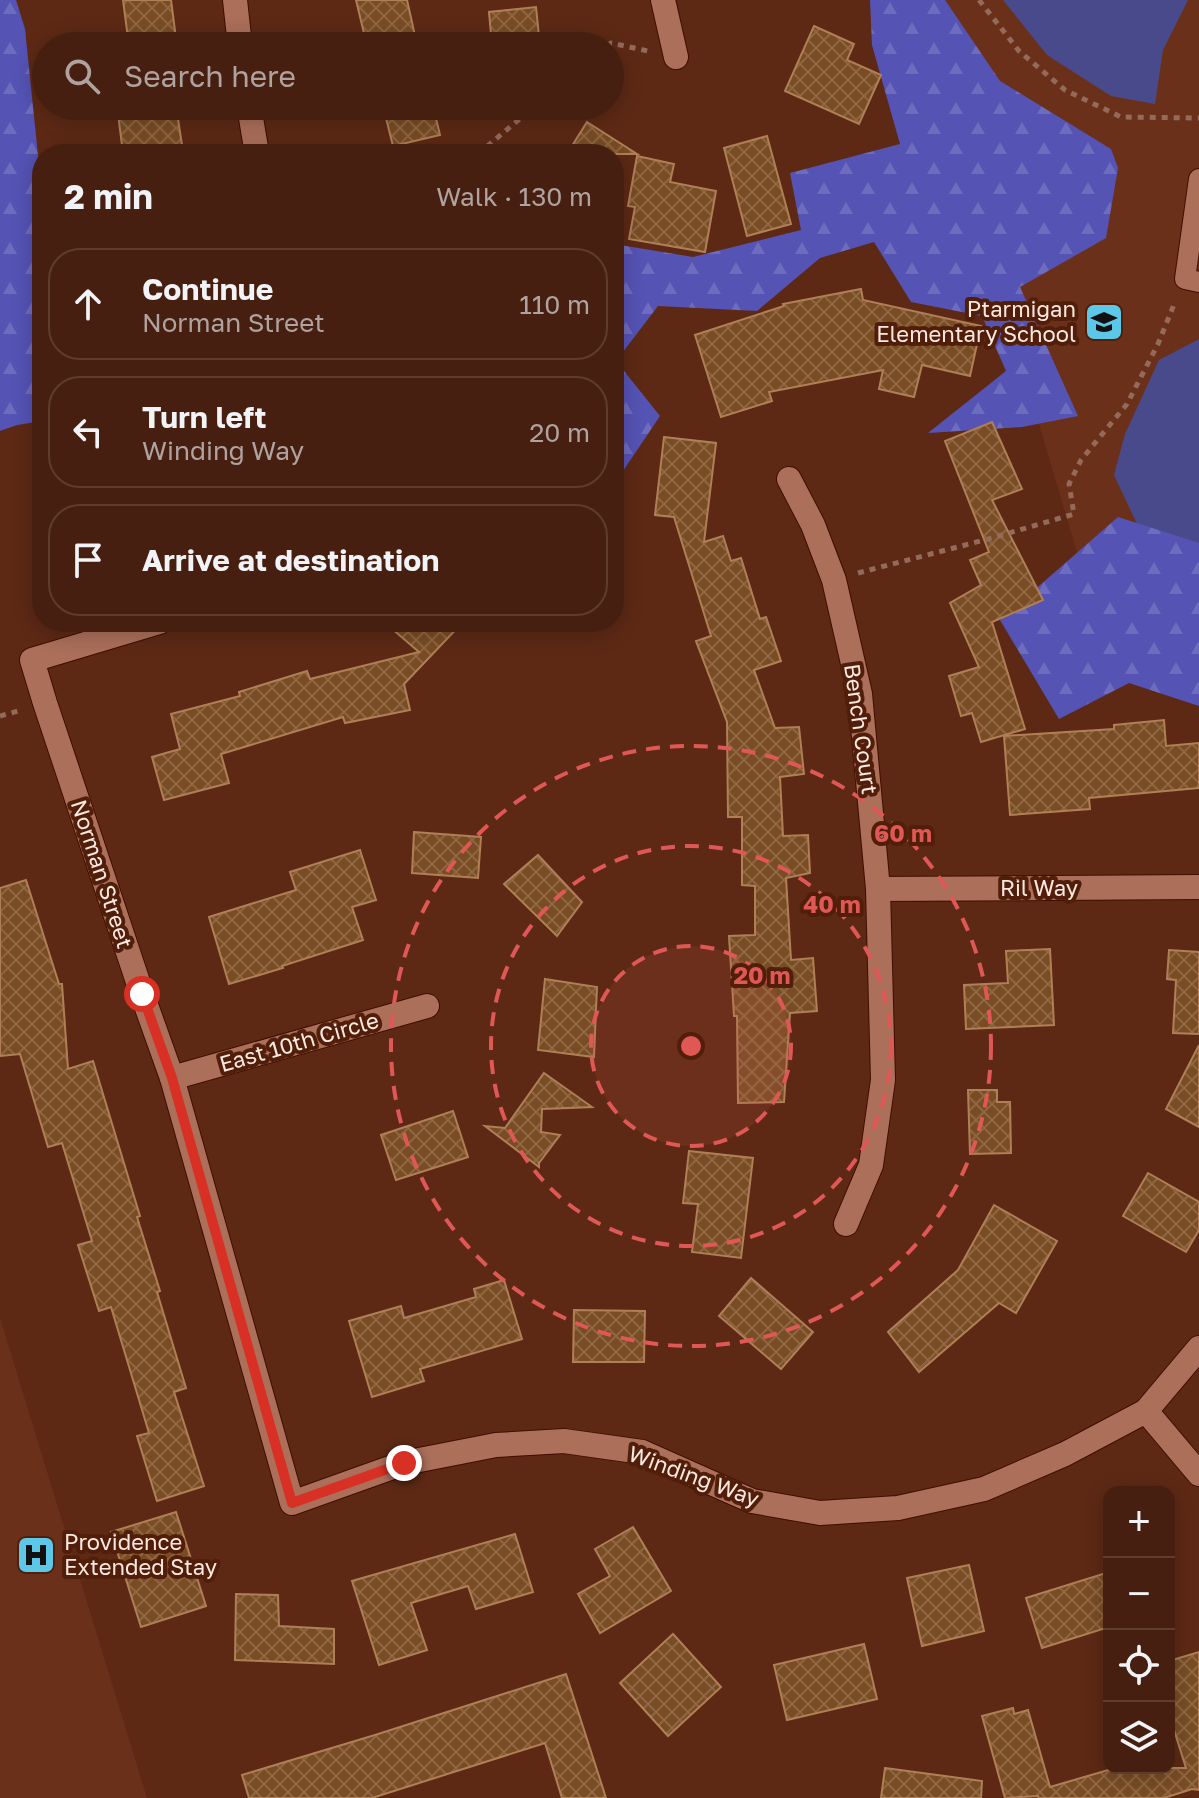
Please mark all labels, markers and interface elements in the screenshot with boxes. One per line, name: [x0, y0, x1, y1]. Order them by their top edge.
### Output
search box: [32, 32, 624, 120]
icon: search: [60, 54, 104, 98]
text: Search here: [124, 58, 296, 94]
text: 2 min: [64, 176, 153, 216]
text: Walk · 130 m: [436, 181, 592, 212]
text: Continue: [142, 271, 273, 307]
icon: ahead: [66, 282, 110, 326]
text: 110 m: [519, 289, 590, 320]
place label: Ptarmigan Elementary School: [876, 295, 1076, 347]
school or university icon: Ptarmigan Elementary School: [1083, 301, 1125, 343]
text: Norman Street: [142, 307, 325, 338]
text: Turn left: [142, 399, 267, 435]
icon: left: [66, 410, 110, 454]
text: 20 m: [529, 417, 590, 448]
text: Winding Way: [142, 435, 304, 466]
icon: arrive: [66, 538, 110, 582]
text: Arrive at destination: [142, 542, 439, 578]
street label: Bench Court: [839, 662, 884, 796]
street label: Norman Street: [66, 796, 139, 952]
text: 60 m: [874, 818, 932, 847]
street label: Ril Way: [1000, 874, 1078, 901]
text: 40 m: [803, 889, 861, 918]
text: 20 m: [733, 960, 791, 989]
route start: [124, 976, 160, 1012]
street label: East 10th Circle: [216, 1006, 382, 1077]
centre of rings: [677, 1032, 705, 1060]
street label: Winding Way: [625, 1439, 763, 1512]
route end: [386, 1445, 422, 1481]
map controls: [1103, 1486, 1175, 1774]
button: +: [1103, 1486, 1175, 1558]
place label: Providence Extended Stay: [64, 1528, 217, 1580]
hospital icon: Providence Extended Stay: [15, 1534, 57, 1576]
button: −: [1103, 1558, 1175, 1630]
button: locate: [1103, 1630, 1175, 1702]
button: layers: [1103, 1702, 1175, 1774]

